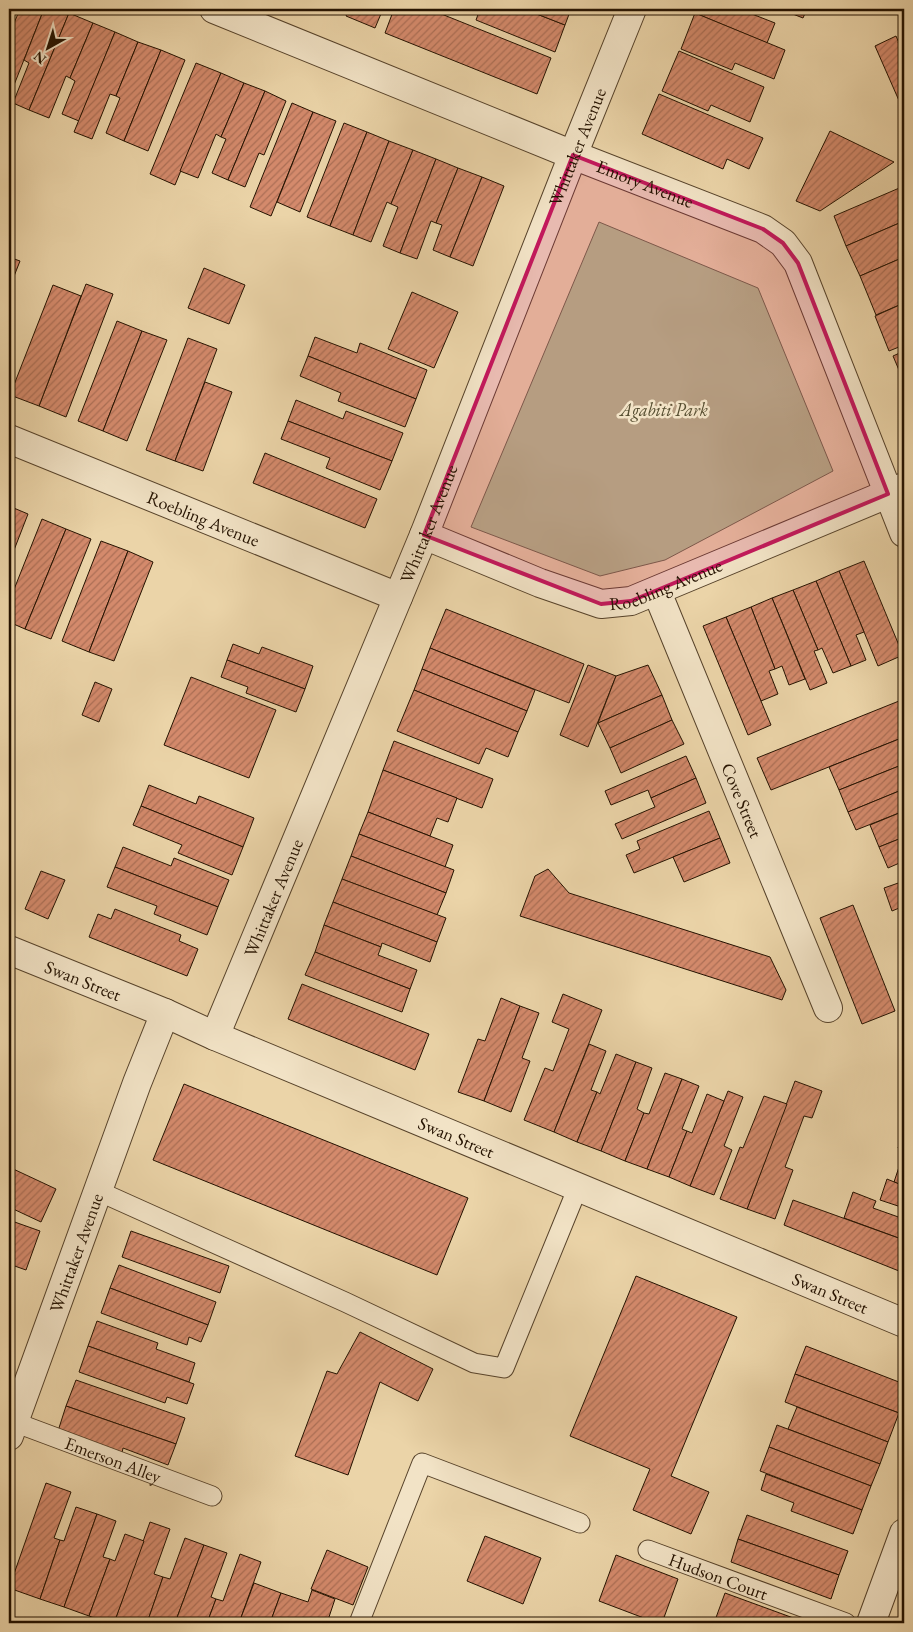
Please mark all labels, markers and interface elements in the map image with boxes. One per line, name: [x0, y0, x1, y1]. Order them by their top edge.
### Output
north arrow: [22, 22, 72, 72]
text: N: [29, 47, 50, 69]
street label: Whittaker Avenue: [543, 84, 611, 209]
street label: Emory Avenue: [593, 154, 697, 212]
park label: Agabiti Park: [618, 398, 708, 422]
street label: Whittaker Avenue: [394, 461, 462, 586]
street label: Roebling Avenue: [144, 485, 263, 551]
street label: Roebling Avenue: [608, 553, 725, 615]
street label: Cove Street: [717, 759, 768, 841]
street label: Whittaker Avenue: [238, 835, 308, 960]
street label: Swan Street: [42, 954, 125, 1006]
street label: Swan Street: [415, 1111, 498, 1163]
street label: Whittaker Avenue: [43, 1190, 108, 1316]
street label: Swan Street: [789, 1266, 872, 1319]
street label: Emerson Alley: [62, 1431, 165, 1488]
street label: Hudson Court: [666, 1547, 771, 1605]

